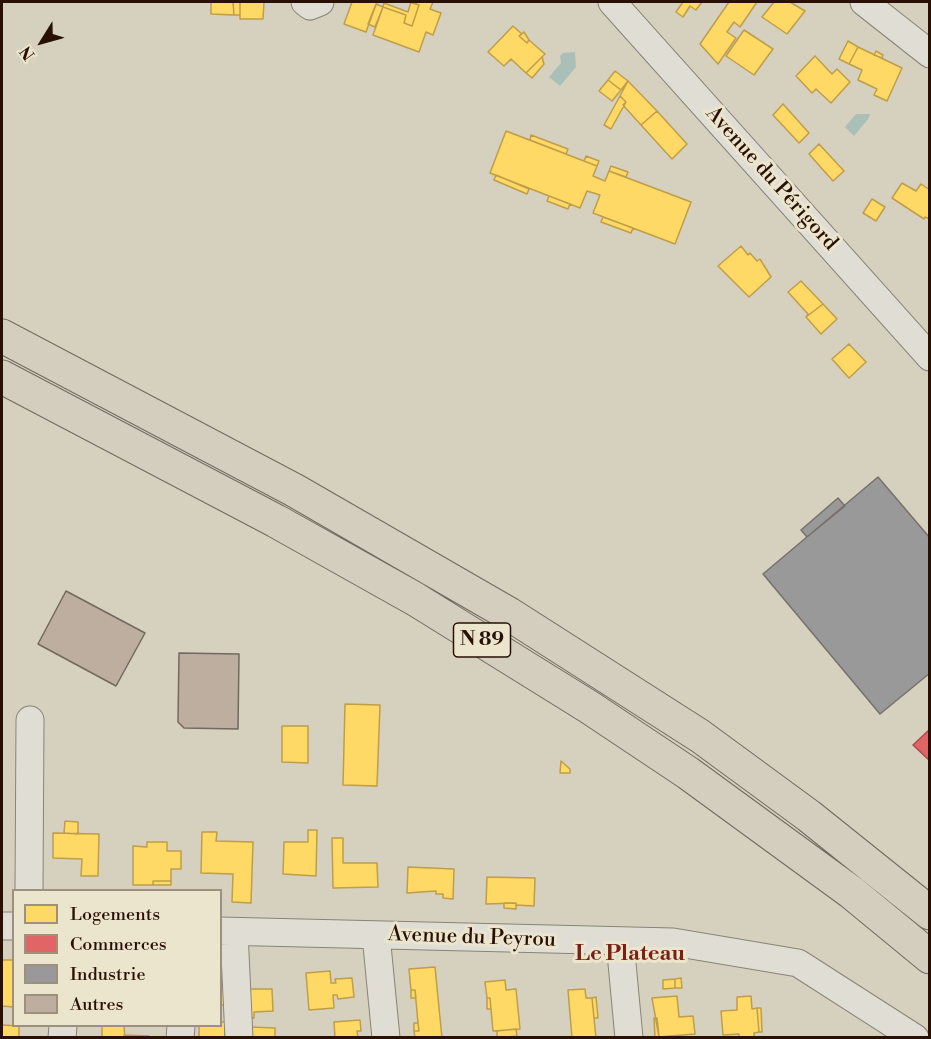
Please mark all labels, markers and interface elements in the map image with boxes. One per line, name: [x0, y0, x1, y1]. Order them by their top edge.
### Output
north arrow: [12, 12, 72, 72]
text: N: [16, 42, 39, 64]
street label: Avenue du Périgord: [700, 102, 842, 256]
road number: N 89: [454, 623, 510, 657]
legend: [12, 889, 222, 1027]
text: Logements: [70, 903, 160, 926]
street label: Avenue du Peyrou: [388, 922, 556, 954]
text: Commerces: [70, 933, 167, 956]
district label: Le Plateau: [575, 942, 685, 968]
text: Industrie: [70, 963, 146, 986]
text: Autres: [70, 993, 123, 1016]

